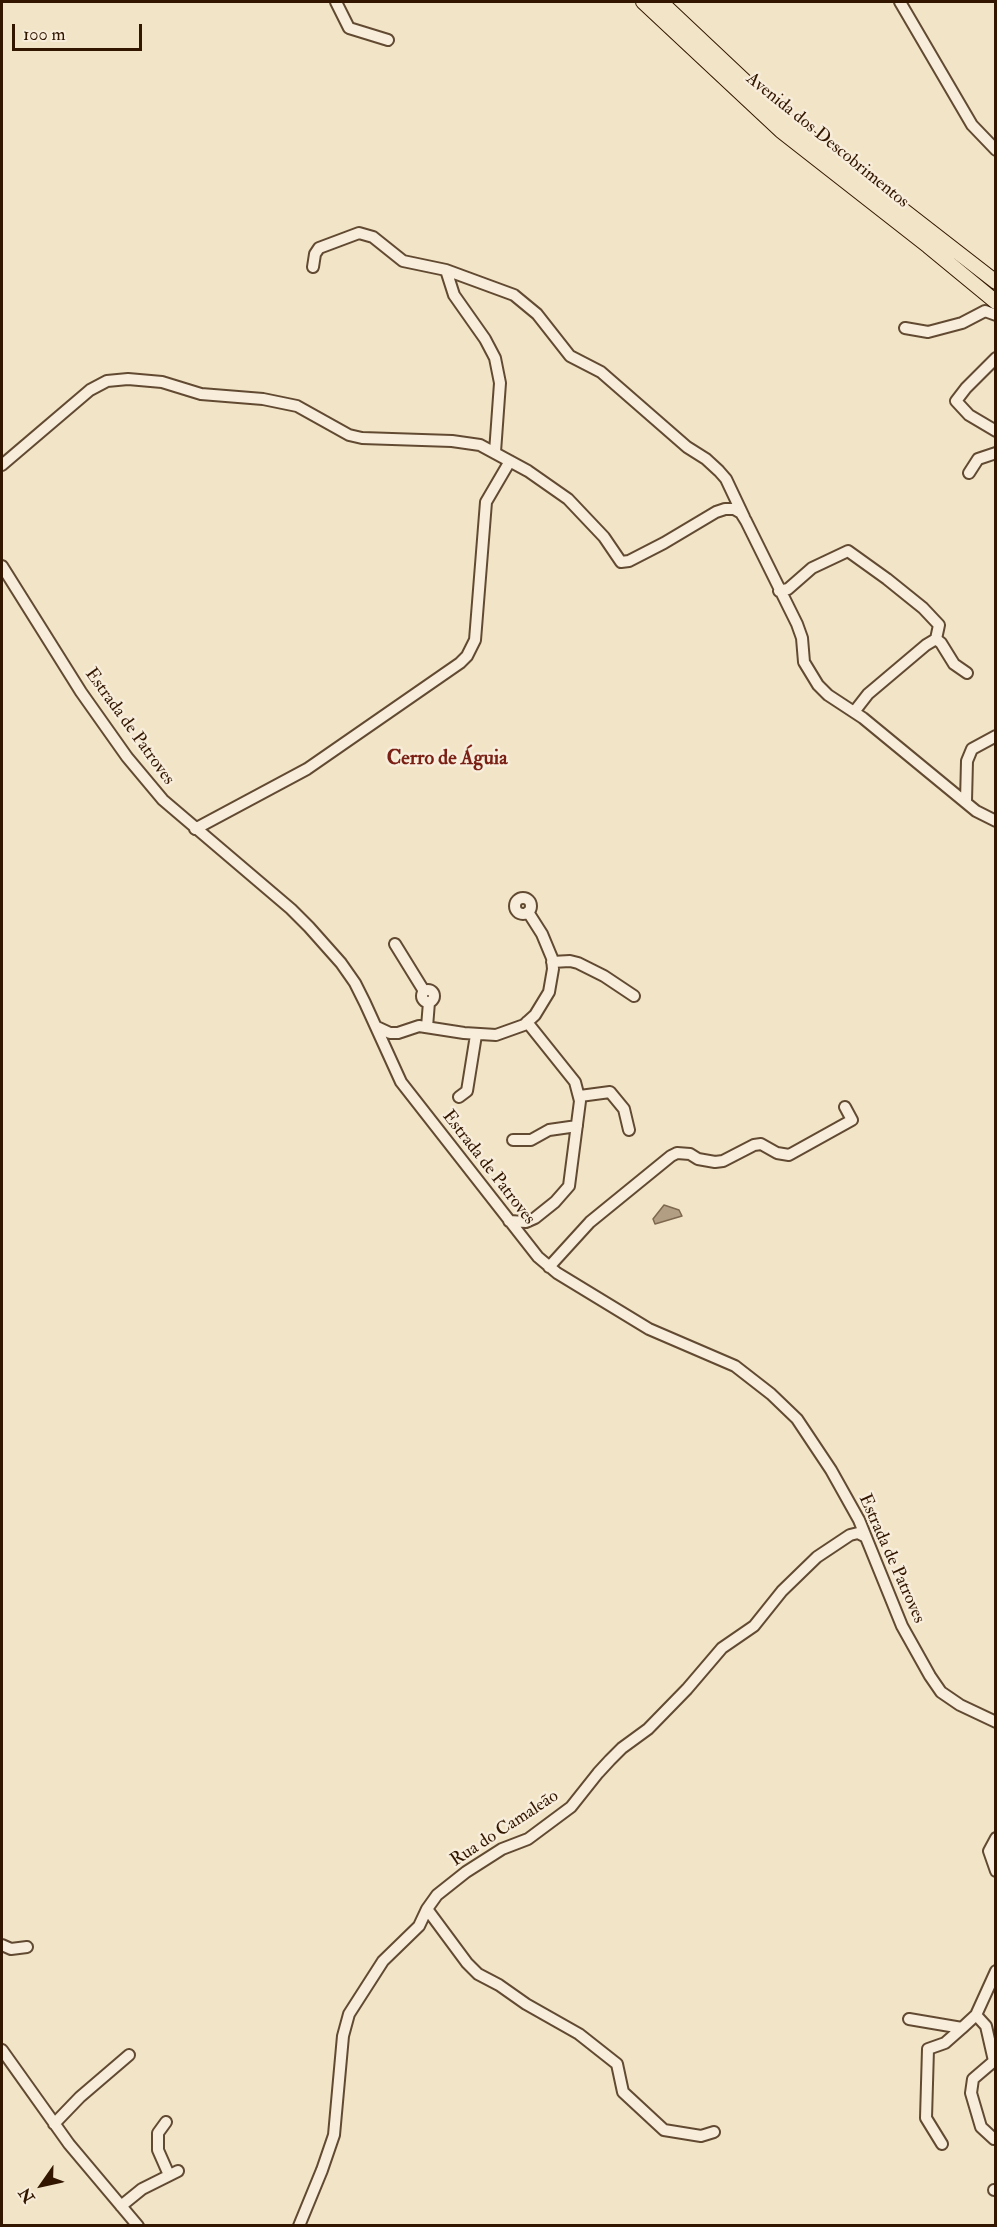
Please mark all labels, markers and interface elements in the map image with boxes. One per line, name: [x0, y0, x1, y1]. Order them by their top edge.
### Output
scale bar: [15, 12, 146, 50]
text: 100 m: [23, 23, 66, 46]
street label: Avenida dos Descobrimentos: [741, 69, 913, 213]
street label: Estrada de Patroves: [79, 664, 179, 790]
district label: Cerro de Águia: [387, 748, 507, 772]
street label: Estrada de Patroves: [437, 1107, 539, 1229]
street label: Estrada de Patroves: [853, 1491, 929, 1627]
street label: Rua do Camaleão: [447, 1786, 563, 1872]
north arrow: [12, 2155, 72, 2215]
text: N: [15, 2184, 39, 2207]

